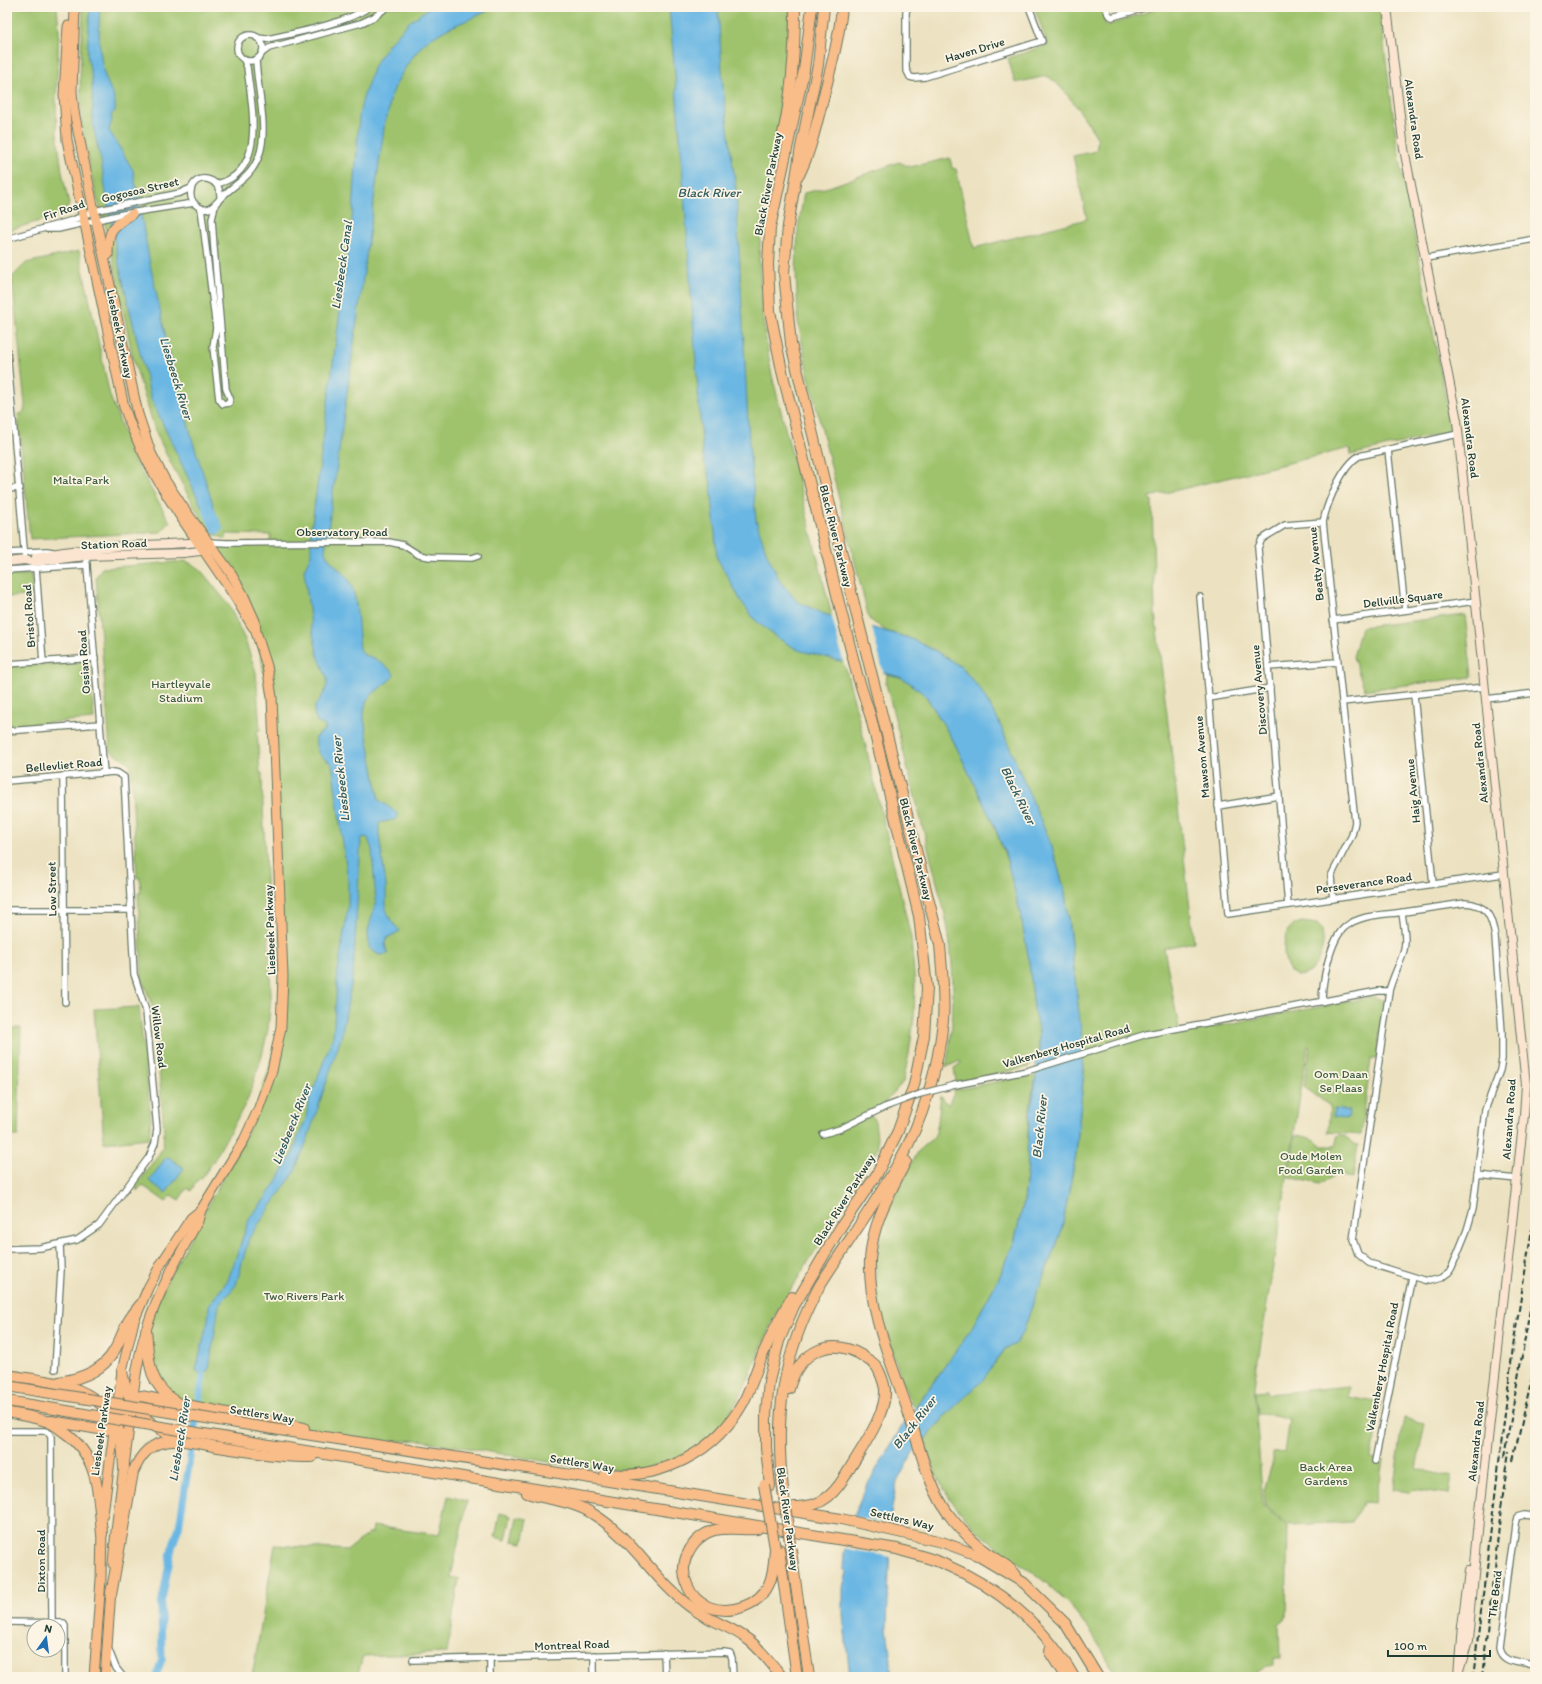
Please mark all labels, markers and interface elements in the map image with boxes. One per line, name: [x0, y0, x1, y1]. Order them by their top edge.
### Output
street label: Haven Drive: [944, 34, 1007, 66]
street label: Alexandra Road: [1401, 78, 1427, 161]
street label: Black River Parkway: [751, 131, 785, 237]
street label: Gogosoa Street: [100, 174, 181, 206]
water label: Black River: [678, 185, 743, 200]
street label: Fir Road: [41, 196, 87, 224]
water label: Liesbeeck Canal: [328, 219, 355, 310]
street label: Liesbeek Parkway: [104, 288, 136, 380]
water label: Liesbeeck River: [157, 335, 197, 423]
street label: Alexandra Road: [1458, 397, 1482, 480]
park label: Malta Park: [53, 473, 110, 487]
street label: Black River Parkway: [817, 483, 856, 589]
street label: Observatory Road: [296, 525, 388, 539]
street label: Beatty Avenue: [1305, 526, 1327, 602]
street label: Station Road: [81, 536, 148, 552]
street label: Bristol Road: [20, 583, 38, 648]
street label: Dellville Square: [1362, 587, 1444, 611]
street label: Ossian Road: [75, 629, 93, 694]
street label: Discovery Avenue: [1248, 644, 1270, 736]
park label: Hartleyvale Stadium: [151, 677, 211, 705]
street label: Mawson Avenue: [1191, 715, 1213, 799]
street label: Alexandra Road: [1469, 722, 1491, 804]
water label: Liesbeeck River: [328, 734, 352, 822]
street label: Bellevliet Road: [25, 755, 103, 775]
street label: Haig Avenue: [1403, 758, 1423, 824]
water label: Black River: [998, 764, 1040, 829]
street label: Black River Parkway: [897, 796, 936, 902]
street label: Low Street: [45, 861, 59, 917]
street label: Perseverance Road: [1315, 869, 1413, 897]
street label: Liesbeek Parkway: [261, 884, 279, 975]
street label: Willow Road: [148, 1005, 170, 1070]
street label: Valkenberg Hospital Road: [1001, 1021, 1132, 1071]
park label: Oom Daan Se Plaas: [1314, 1067, 1369, 1095]
street label: Alexandra Road: [1499, 1078, 1519, 1160]
water label: Liesbeeck River: [269, 1080, 315, 1167]
water label: Black River: [1029, 1093, 1050, 1159]
park label: Oude Molen Food Garden: [1278, 1149, 1344, 1177]
street label: Black River Parkway: [810, 1152, 878, 1248]
park label: Two Rivers Park: [264, 1289, 345, 1303]
street label: Valkenberg Hospital Road: [1363, 1301, 1402, 1433]
street label: Liesbeek Parkway: [88, 1385, 114, 1477]
water label: Black River: [889, 1391, 941, 1452]
water label: Liesbeeck River: [165, 1394, 194, 1482]
street label: Alexandra Road: [1465, 1400, 1487, 1482]
street label: Settlers Way: [229, 1402, 295, 1426]
street label: Settlers Way: [549, 1451, 615, 1475]
park label: Back Area Gardens: [1300, 1460, 1353, 1488]
street label: Black River Parkway: [774, 1466, 802, 1572]
street label: Settlers Way: [869, 1505, 936, 1533]
street label: Dixton Road: [34, 1529, 48, 1593]
street label: The Bend: [1485, 1569, 1505, 1619]
north arrow: [26, 1618, 66, 1658]
text: N: [43, 1622, 53, 1636]
scale bar: [1388, 1632, 1490, 1658]
street label: Montreal Road: [534, 1637, 610, 1653]
text: 100 m: [1394, 1639, 1427, 1653]

